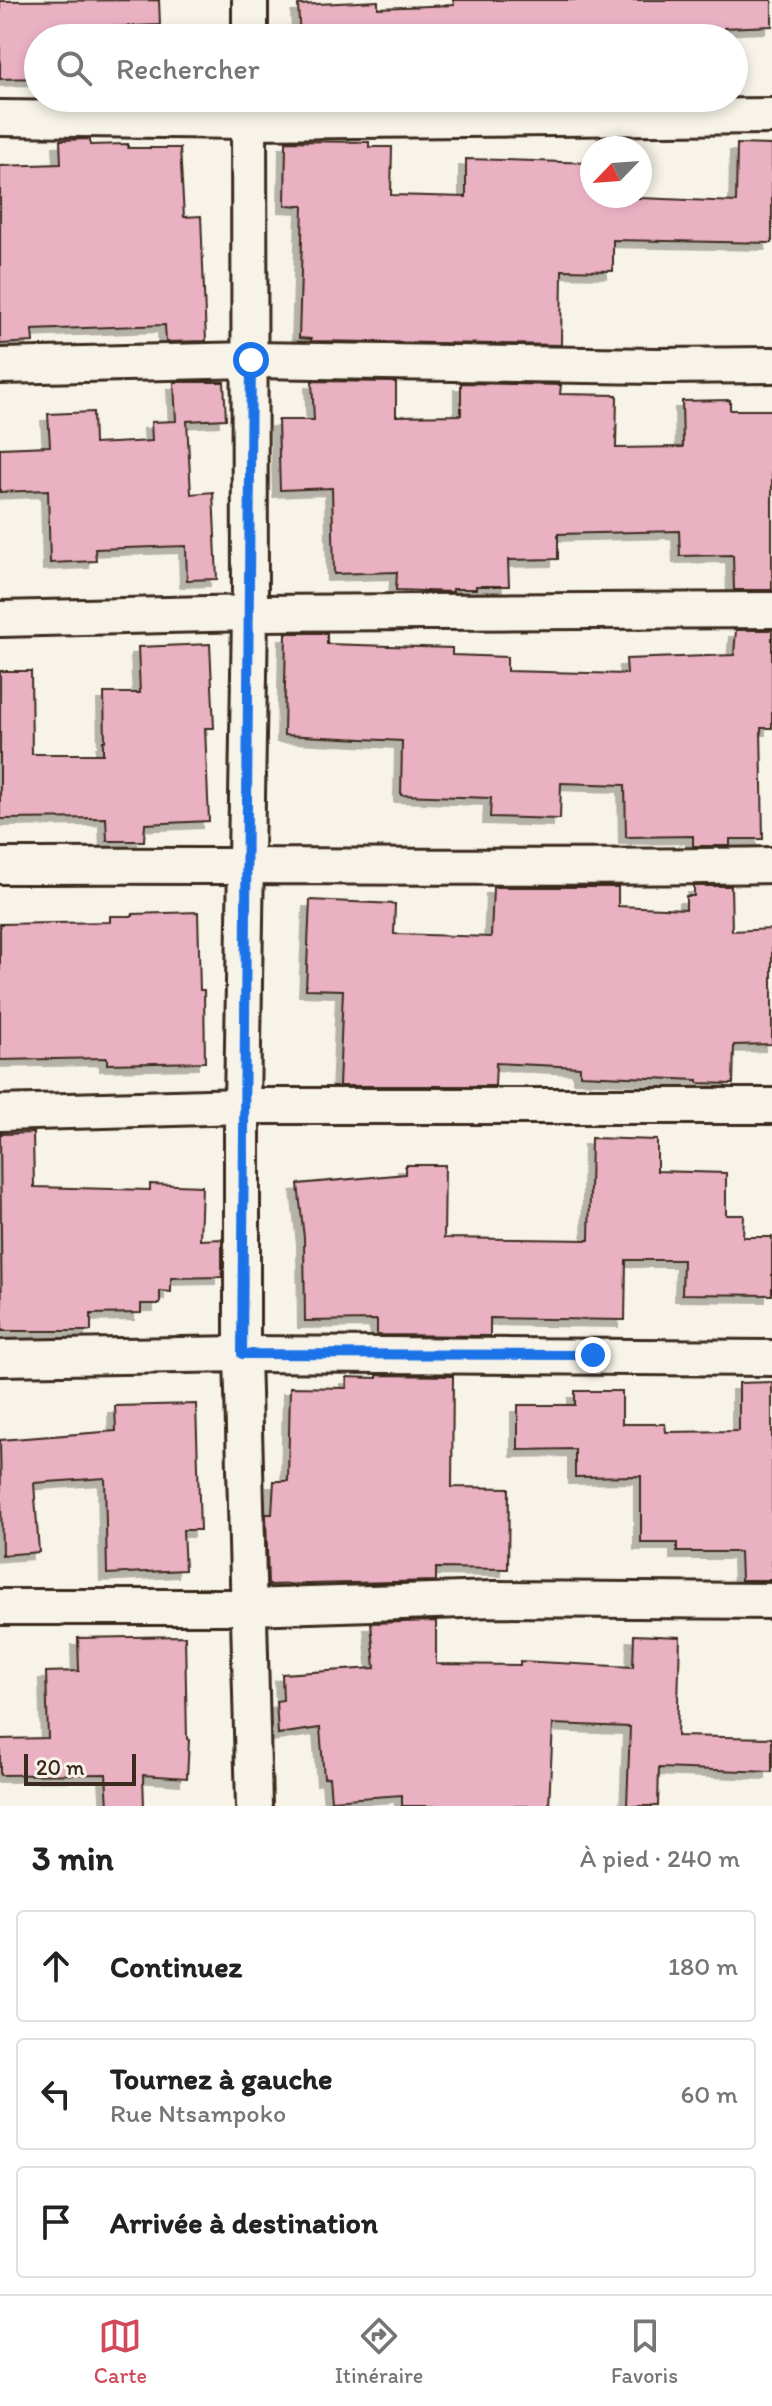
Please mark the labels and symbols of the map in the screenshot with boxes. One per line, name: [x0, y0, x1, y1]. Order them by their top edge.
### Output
north arrow: [580, 136, 652, 208]
route start: [233, 342, 269, 378]
route end: [575, 1337, 611, 1373]
scale bar: [24, 1750, 136, 1786]

